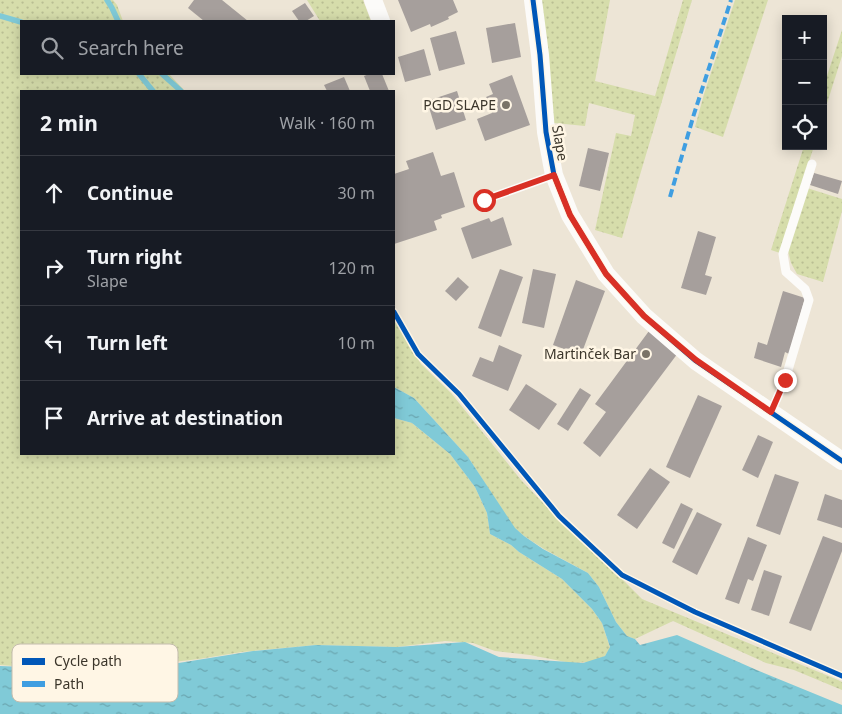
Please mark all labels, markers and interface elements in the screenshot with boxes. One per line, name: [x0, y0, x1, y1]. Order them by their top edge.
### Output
map controls: [782, 15, 827, 150]
button: +: [782, 15, 827, 60]
search box: [20, 20, 395, 75]
icon: search: [38, 34, 66, 62]
text: Search here: [78, 35, 184, 61]
button: −: [782, 60, 827, 105]
place label: PGD SLAPE: [423, 95, 496, 114]
marker: PGD SLAPE: [500, 99, 512, 111]
button: locate: [782, 105, 827, 150]
text: 2 min: [40, 109, 98, 137]
text: Walk · 160 m: [280, 112, 375, 134]
street label: Slape: [548, 124, 573, 162]
icon: ahead: [40, 179, 68, 207]
text: Continue: [87, 180, 173, 206]
text: 30 m: [338, 182, 375, 204]
route start: [473, 189, 496, 212]
text: Turn right: [87, 244, 182, 270]
icon: right: [40, 254, 68, 282]
text: 120 m: [328, 257, 375, 279]
text: Slape: [87, 270, 128, 292]
icon: left: [40, 329, 68, 357]
text: Turn left: [87, 330, 168, 356]
text: 10 m: [338, 332, 375, 354]
place label: Martinček Bar: [544, 344, 636, 363]
marker: Martinček Bar: [640, 348, 652, 360]
route end: [774, 369, 797, 392]
icon: arrive: [40, 404, 68, 432]
text: Arrive at destination: [87, 405, 283, 431]
legend: [12, 644, 178, 702]
text: Cycle path: [54, 651, 122, 670]
text: Path: [54, 674, 84, 693]

